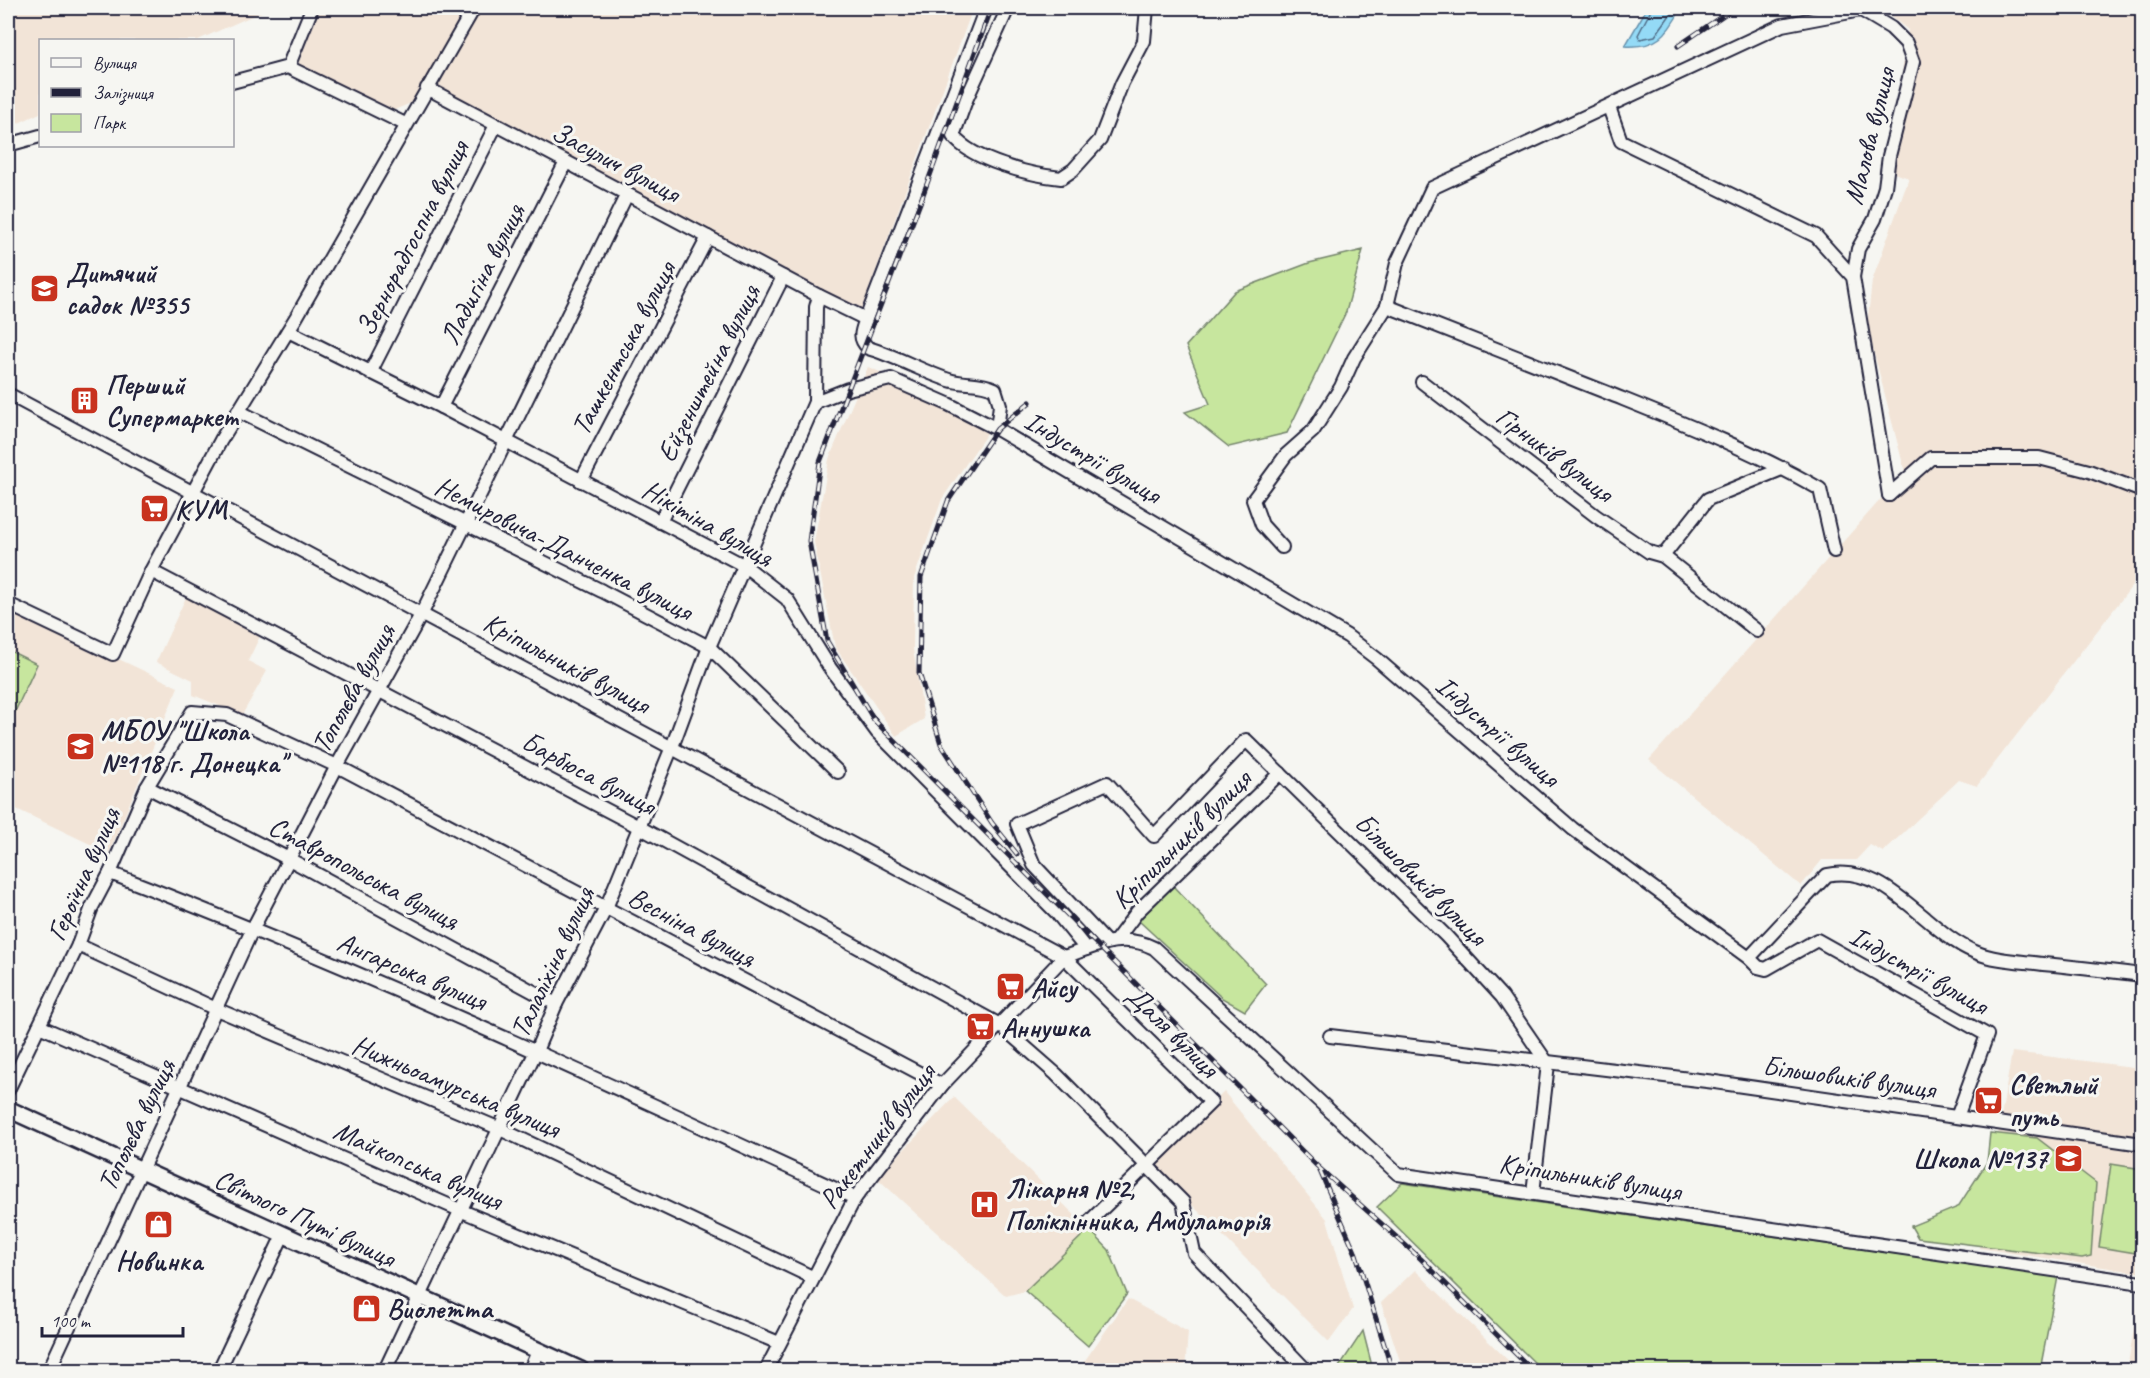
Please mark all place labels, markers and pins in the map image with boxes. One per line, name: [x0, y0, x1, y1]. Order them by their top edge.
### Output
place label: Дитячий садок №355: [66, 255, 191, 322]
school or university icon: Дитячий садок №355: [29, 272, 61, 304]
place label: Перший Супермаркет: [106, 367, 240, 434]
building icon: Перший Супермаркет: [69, 384, 101, 416]
place label: КУМ: [175, 492, 228, 527]
supermarket icon: КУМ: [138, 493, 170, 525]
place label: МБОУ "Школа №118 г. Донецка": [101, 713, 292, 780]
school or university icon: МБОУ "Школа №118 г. Донецка": [64, 730, 96, 762]
place label: Айсу: [1031, 970, 1079, 1005]
supermarket icon: Айсу: [994, 971, 1026, 1003]
place label: Аннушка: [1001, 1010, 1091, 1045]
supermarket icon: Аннушка: [964, 1011, 996, 1043]
place label: Светлый путь: [2009, 1067, 2099, 1134]
supermarket icon: Светлый путь: [1972, 1084, 2004, 1116]
place label: Школа №137: [1913, 1141, 2050, 1176]
school or university icon: Школа №137: [2052, 1142, 2084, 1174]
place label: Лікарня №2, Поліклінника, Амбулаторія: [1005, 1171, 1271, 1238]
hospital icon: Лікарня №2, Поліклінника, Амбулаторія: [968, 1188, 1000, 1220]
shop icon: Новинка: [143, 1208, 175, 1240]
place label: Новинка: [116, 1243, 205, 1278]
place label: Виолетта: [387, 1291, 494, 1326]
shop icon: Виолетта: [350, 1292, 382, 1324]

